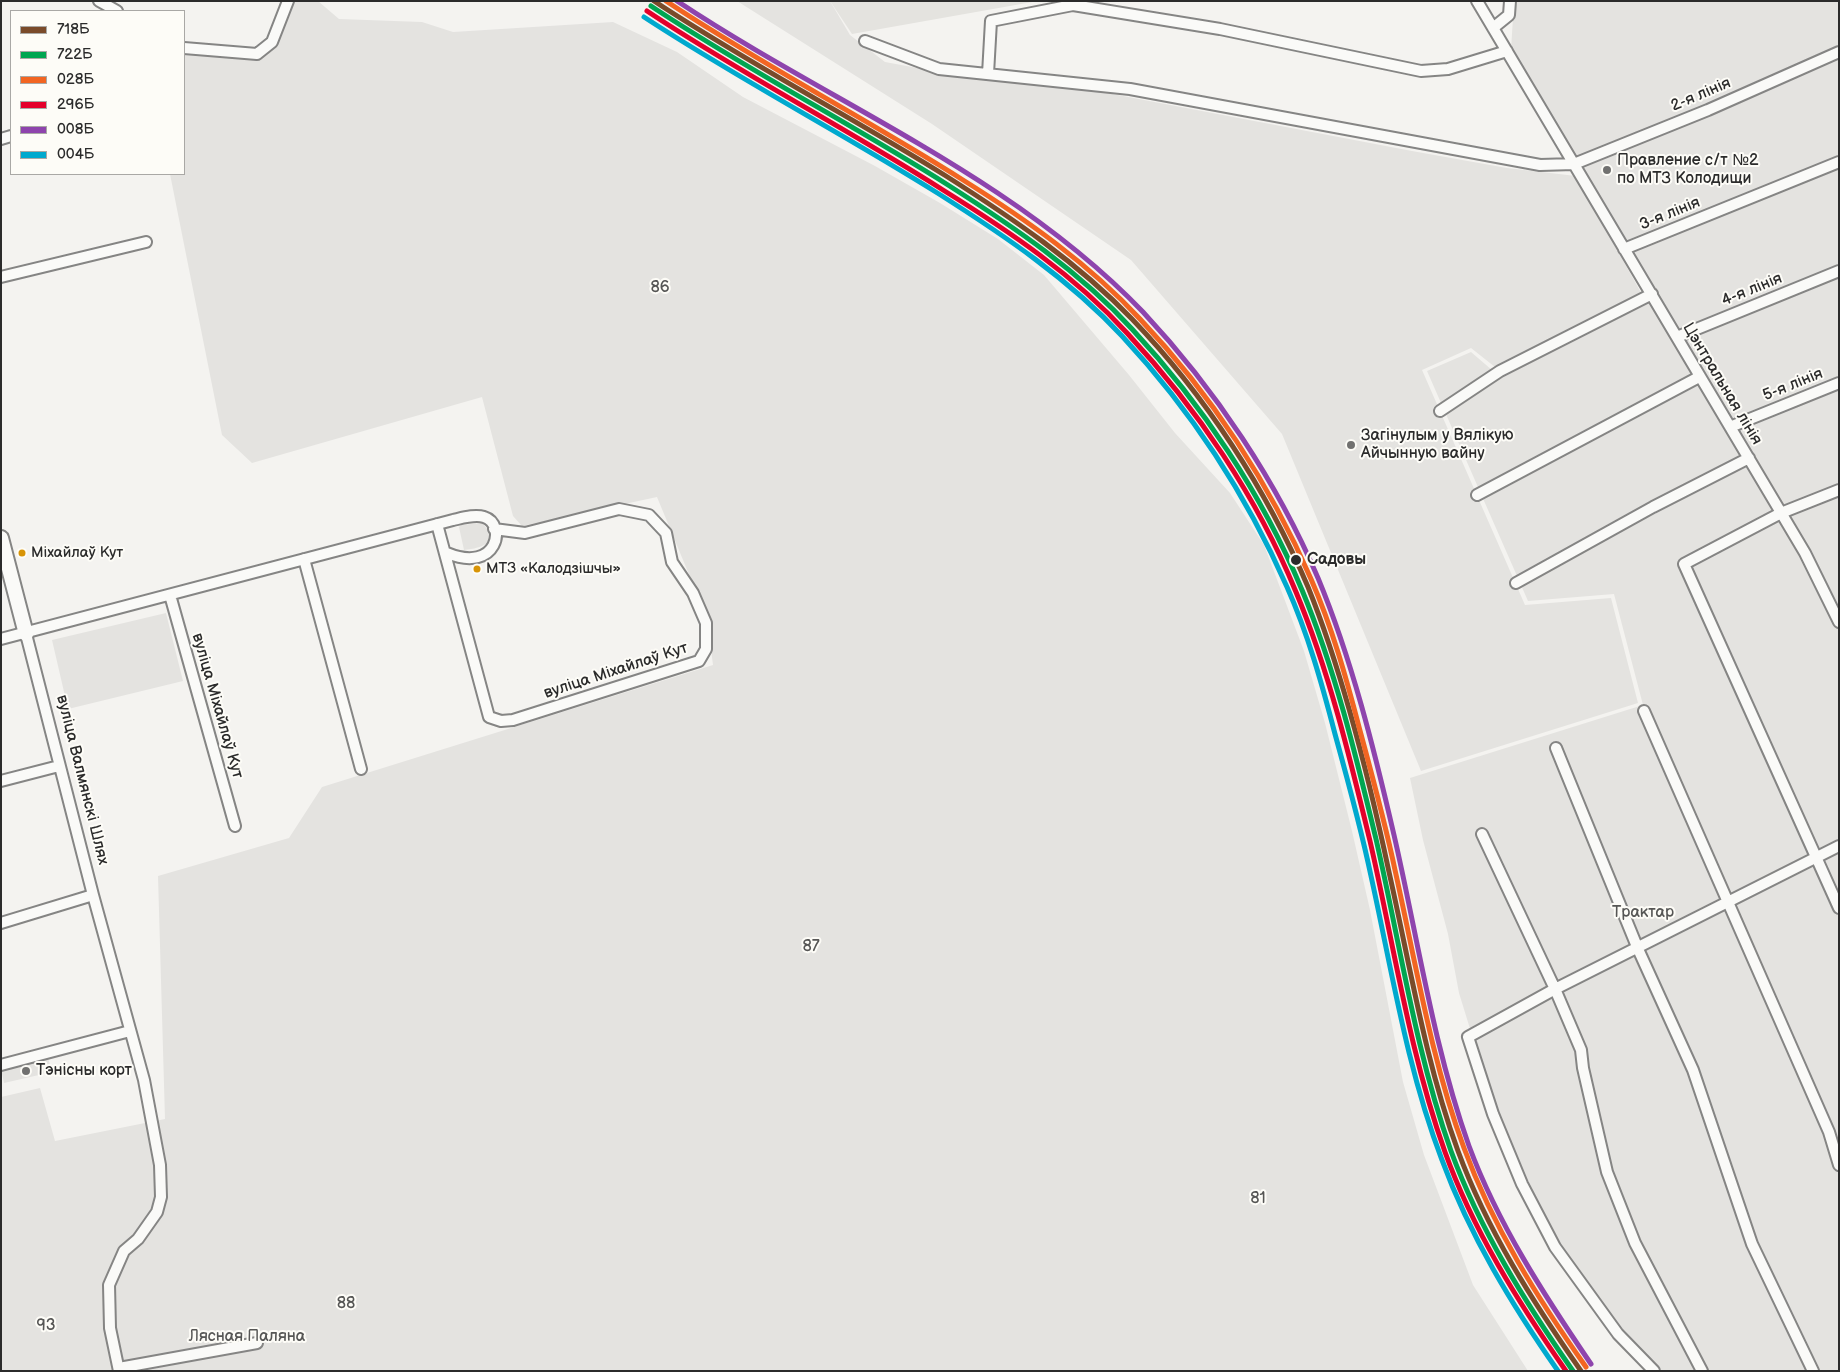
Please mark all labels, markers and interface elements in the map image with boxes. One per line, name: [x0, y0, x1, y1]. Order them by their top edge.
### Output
legend: [10, 10, 185, 175]
text: 718Б: [57, 20, 89, 39]
text: 722Б: [57, 45, 92, 64]
text: 028Б: [57, 70, 94, 89]
street label: 2-я лінія: [1668, 74, 1734, 116]
text: 296Б: [57, 95, 94, 114]
text: 008Б: [57, 120, 94, 139]
text: 004Б: [57, 145, 94, 164]
place label: Правление с/т №2 по МТЗ Колодищи: [1617, 151, 1758, 189]
marker: Правление с/т №2 по МТЗ Колодищи: [1601, 164, 1613, 176]
street label: 3-я лінія: [1637, 193, 1703, 235]
street label: 4-я лінія: [1719, 269, 1785, 311]
park label: 86: [650, 278, 670, 298]
street label: Цэнтральная лінія: [1678, 319, 1766, 449]
street label: 5-я лінія: [1760, 364, 1826, 406]
place label: Загінулым у Вялікую Айчынную вайну: [1361, 426, 1513, 464]
marker: Загінулым у Вялікую Айчынную вайну: [1345, 439, 1357, 451]
place label: Міхайлаў Кут: [31, 544, 123, 562]
marker: Міхайлаў Кут: [17, 548, 27, 558]
place label: Садовы: [1307, 550, 1366, 570]
marker: Садовы: [1289, 553, 1303, 567]
place label: МТЗ «Калодзішчы»: [486, 560, 621, 578]
marker: МТЗ «Калодзішчы»: [472, 564, 482, 574]
street label: вуліца Міхайлаў Кут: [187, 631, 247, 781]
street label: вуліца Міхайлаў Кут: [542, 639, 690, 703]
street label: вуліца Валмянскі Шлях: [52, 693, 112, 867]
park label: Трактар: [1612, 903, 1674, 923]
park label: 87: [802, 937, 820, 957]
place label: Тэнісны корт: [36, 1061, 132, 1081]
marker: Тэнісны корт: [20, 1065, 32, 1077]
park label: 81: [1250, 1189, 1266, 1209]
park label: 88: [337, 1294, 355, 1314]
park label: 93: [36, 1316, 56, 1336]
park label: Лясная Паляна: [189, 1327, 305, 1347]

